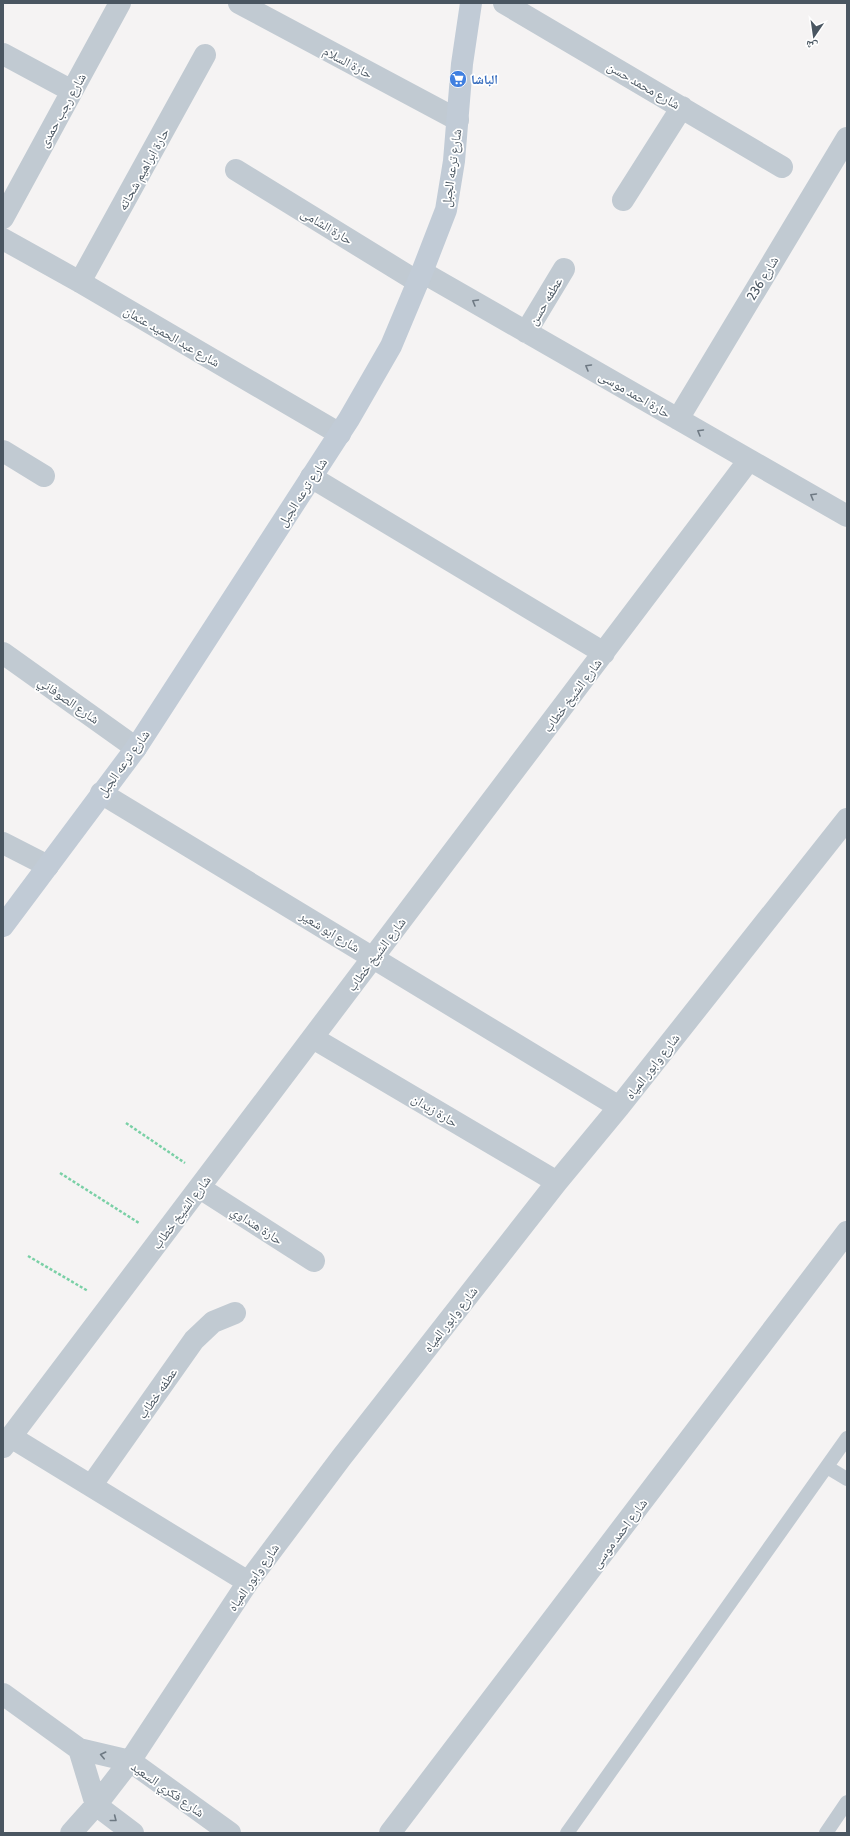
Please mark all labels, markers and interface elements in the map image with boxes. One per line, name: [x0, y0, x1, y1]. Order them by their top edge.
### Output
north arrow: [794, 16, 834, 56]
text: ش: [804, 37, 819, 54]
street label: حارة السلام: [320, 42, 375, 83]
street label: شارع محمد حسن: [604, 58, 683, 114]
supermarket icon: الباشا: [448, 69, 468, 89]
street label: شارع رجب حمدى: [35, 70, 91, 151]
place label: الباشا: [471, 71, 498, 87]
street label: حارة ابراهيم شحاته: [114, 125, 173, 213]
street label: شارع ترعه الجبل: [438, 128, 466, 208]
street label: حارة الشامى: [298, 204, 356, 249]
street label: شارع 236: [743, 253, 783, 304]
street label: عطفه حسن: [524, 274, 567, 328]
one-way arrow: [472, 300, 479, 307]
street label: شارع عبد الحميد عثمان: [120, 302, 223, 372]
one-way arrow: [584, 365, 592, 372]
street label: حارة احمد موسى: [596, 367, 674, 422]
one-way arrow: [697, 429, 705, 436]
street label: شارع ترعه الجبل: [274, 455, 332, 530]
one-way arrow: [810, 494, 817, 501]
street label: شارع الشيخ خطاب: [539, 655, 607, 736]
street label: شارع الصوفاني: [33, 673, 103, 730]
street label: شارع ترعه الجبل: [93, 726, 154, 801]
street label: شارع ابو شعير: [295, 906, 363, 957]
street label: شارع الشيخ خطاب: [343, 914, 411, 995]
street label: شارع وابور المياه: [621, 1030, 684, 1103]
street label: حارة زيدان: [408, 1090, 461, 1131]
street label: شارع الشيخ خطاب: [148, 1172, 216, 1253]
street label: حارة هنداوي: [226, 1202, 286, 1250]
street label: شارع وابور المياه: [419, 1283, 482, 1356]
street label: عطفه خطاب: [134, 1364, 181, 1422]
street label: شارع احمد موسى: [588, 1495, 652, 1572]
street label: شارع وابور المياه: [224, 1540, 284, 1615]
one-way arrow: [100, 1751, 107, 1760]
street label: شارع فكري السعيد: [126, 1758, 208, 1823]
one-way arrow: [110, 1814, 117, 1821]

